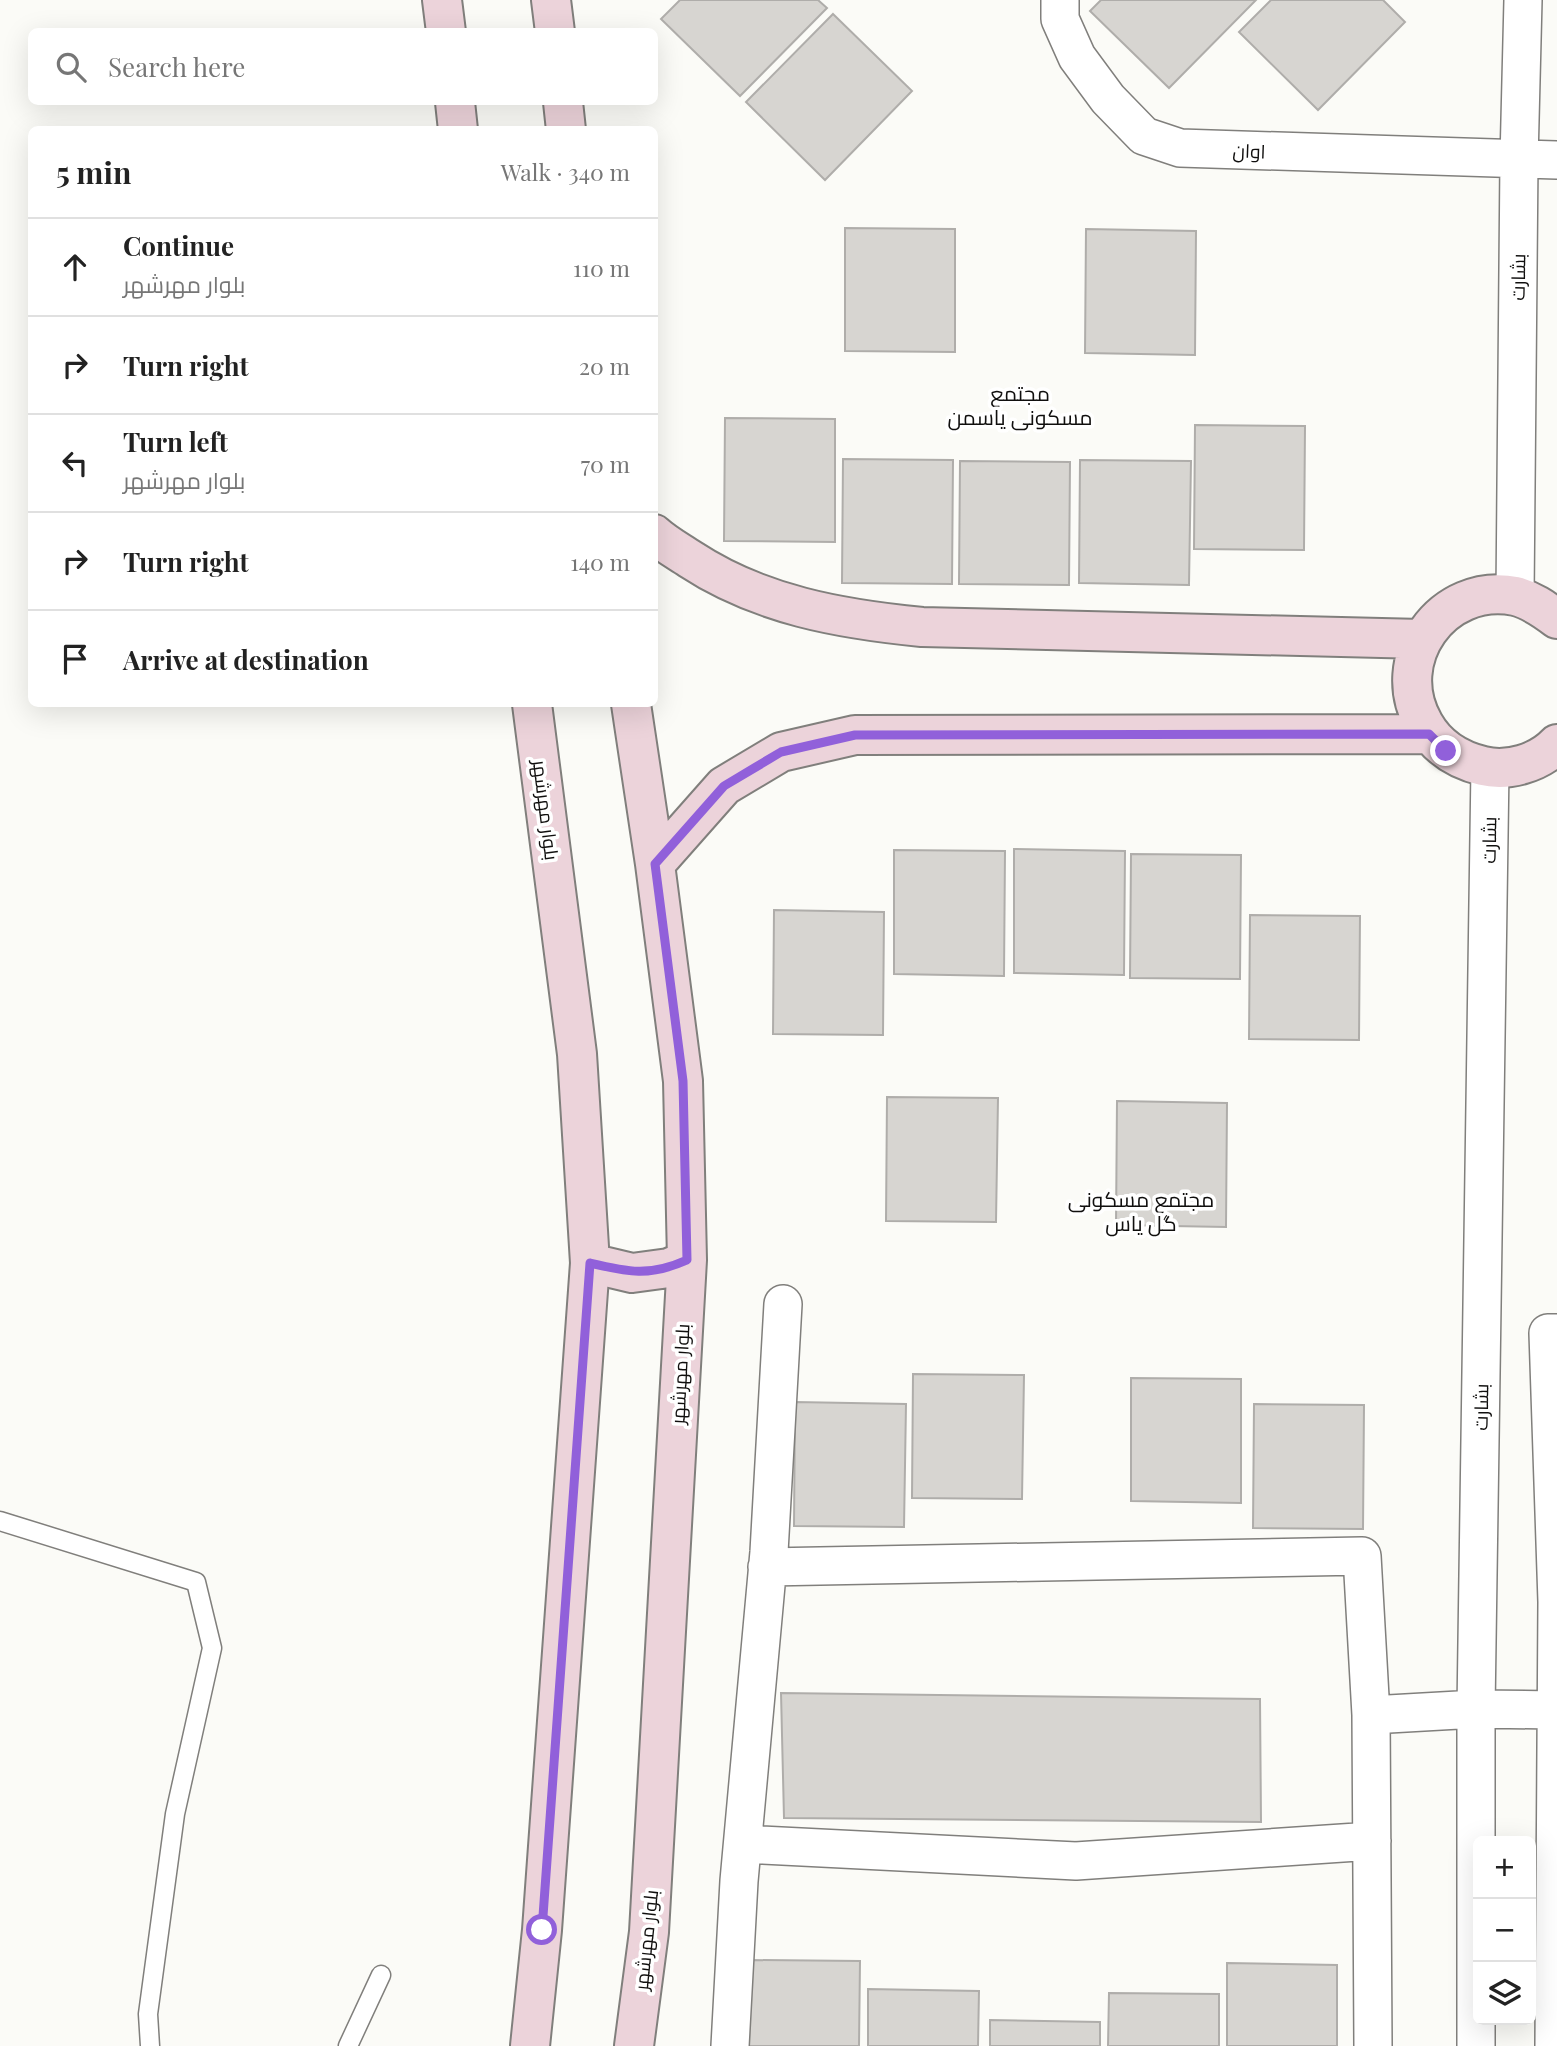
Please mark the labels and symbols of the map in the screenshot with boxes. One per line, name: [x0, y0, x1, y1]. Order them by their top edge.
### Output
street label: اوان: [1232, 136, 1266, 164]
street label: بشارت: [1504, 253, 1530, 301]
district label: مجتمع مسکونی یاسمن: [948, 378, 1092, 431]
route end: [1430, 735, 1461, 766]
street label: بلوار مهرشهر: [528, 757, 566, 862]
street label: بشارت: [1475, 816, 1501, 864]
district label: مجتمع مسکونی گل یاس: [1068, 1184, 1214, 1237]
street label: بلوار مهرشهر: [663, 1323, 695, 1426]
street label: بشارت: [1467, 1383, 1493, 1431]
street label: بلوار مهرشهر: [627, 1888, 663, 1993]
route start: [526, 1914, 557, 1945]

